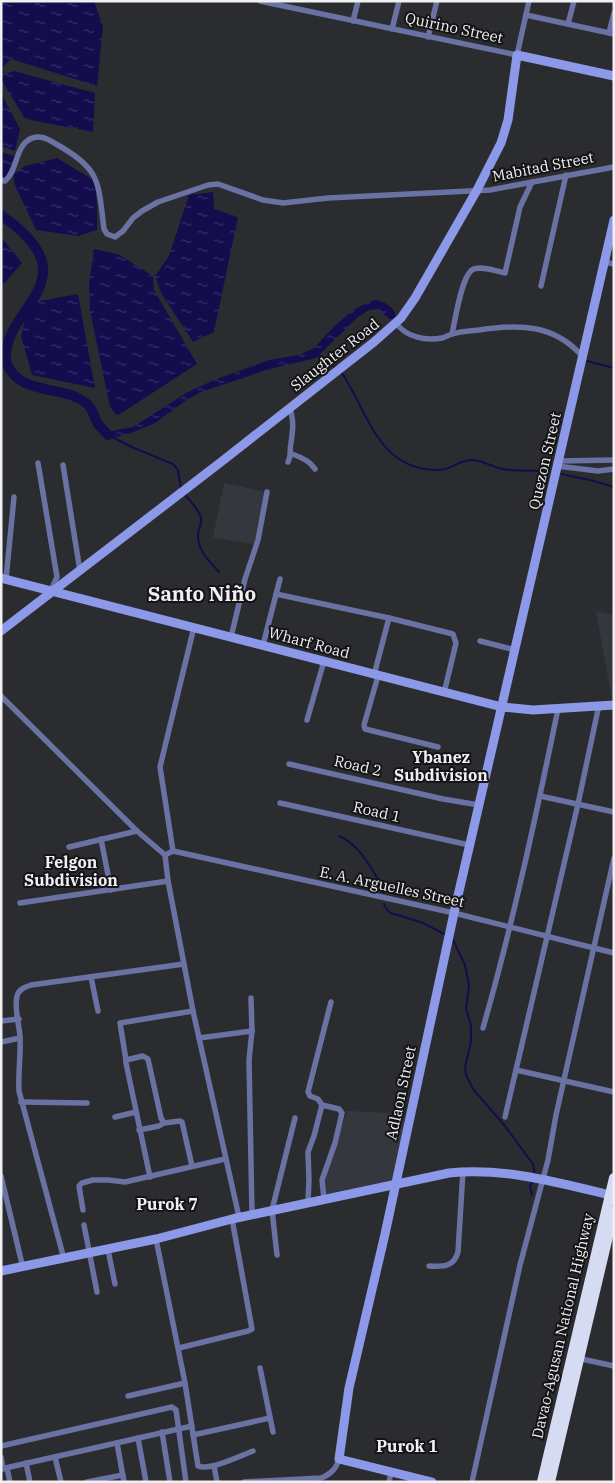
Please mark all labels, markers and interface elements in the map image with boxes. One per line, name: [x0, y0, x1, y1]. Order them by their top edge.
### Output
street label: Quirino Street: [403, 8, 505, 47]
street label: Mabitad Street: [491, 147, 595, 186]
street label: Slaughter Road: [286, 314, 383, 395]
street label: Quezon Street: [524, 410, 565, 511]
district label: Santo Niño: [148, 580, 256, 607]
street label: Wharf Road: [266, 623, 352, 662]
district label: Ybanez Subdivision: [394, 747, 488, 785]
street label: Road 2: [332, 751, 384, 780]
street label: Road 1: [351, 797, 403, 826]
district label: Felgon Subdivision: [24, 852, 118, 890]
street label: E. A. Arguelles Street: [318, 862, 466, 911]
street label: Adlaon Street: [381, 1044, 420, 1142]
district label: Purok 7: [136, 1194, 198, 1214]
street label: Davao-Agusan National Highway: [527, 1211, 598, 1440]
district label: Purok 1: [376, 1436, 438, 1456]

